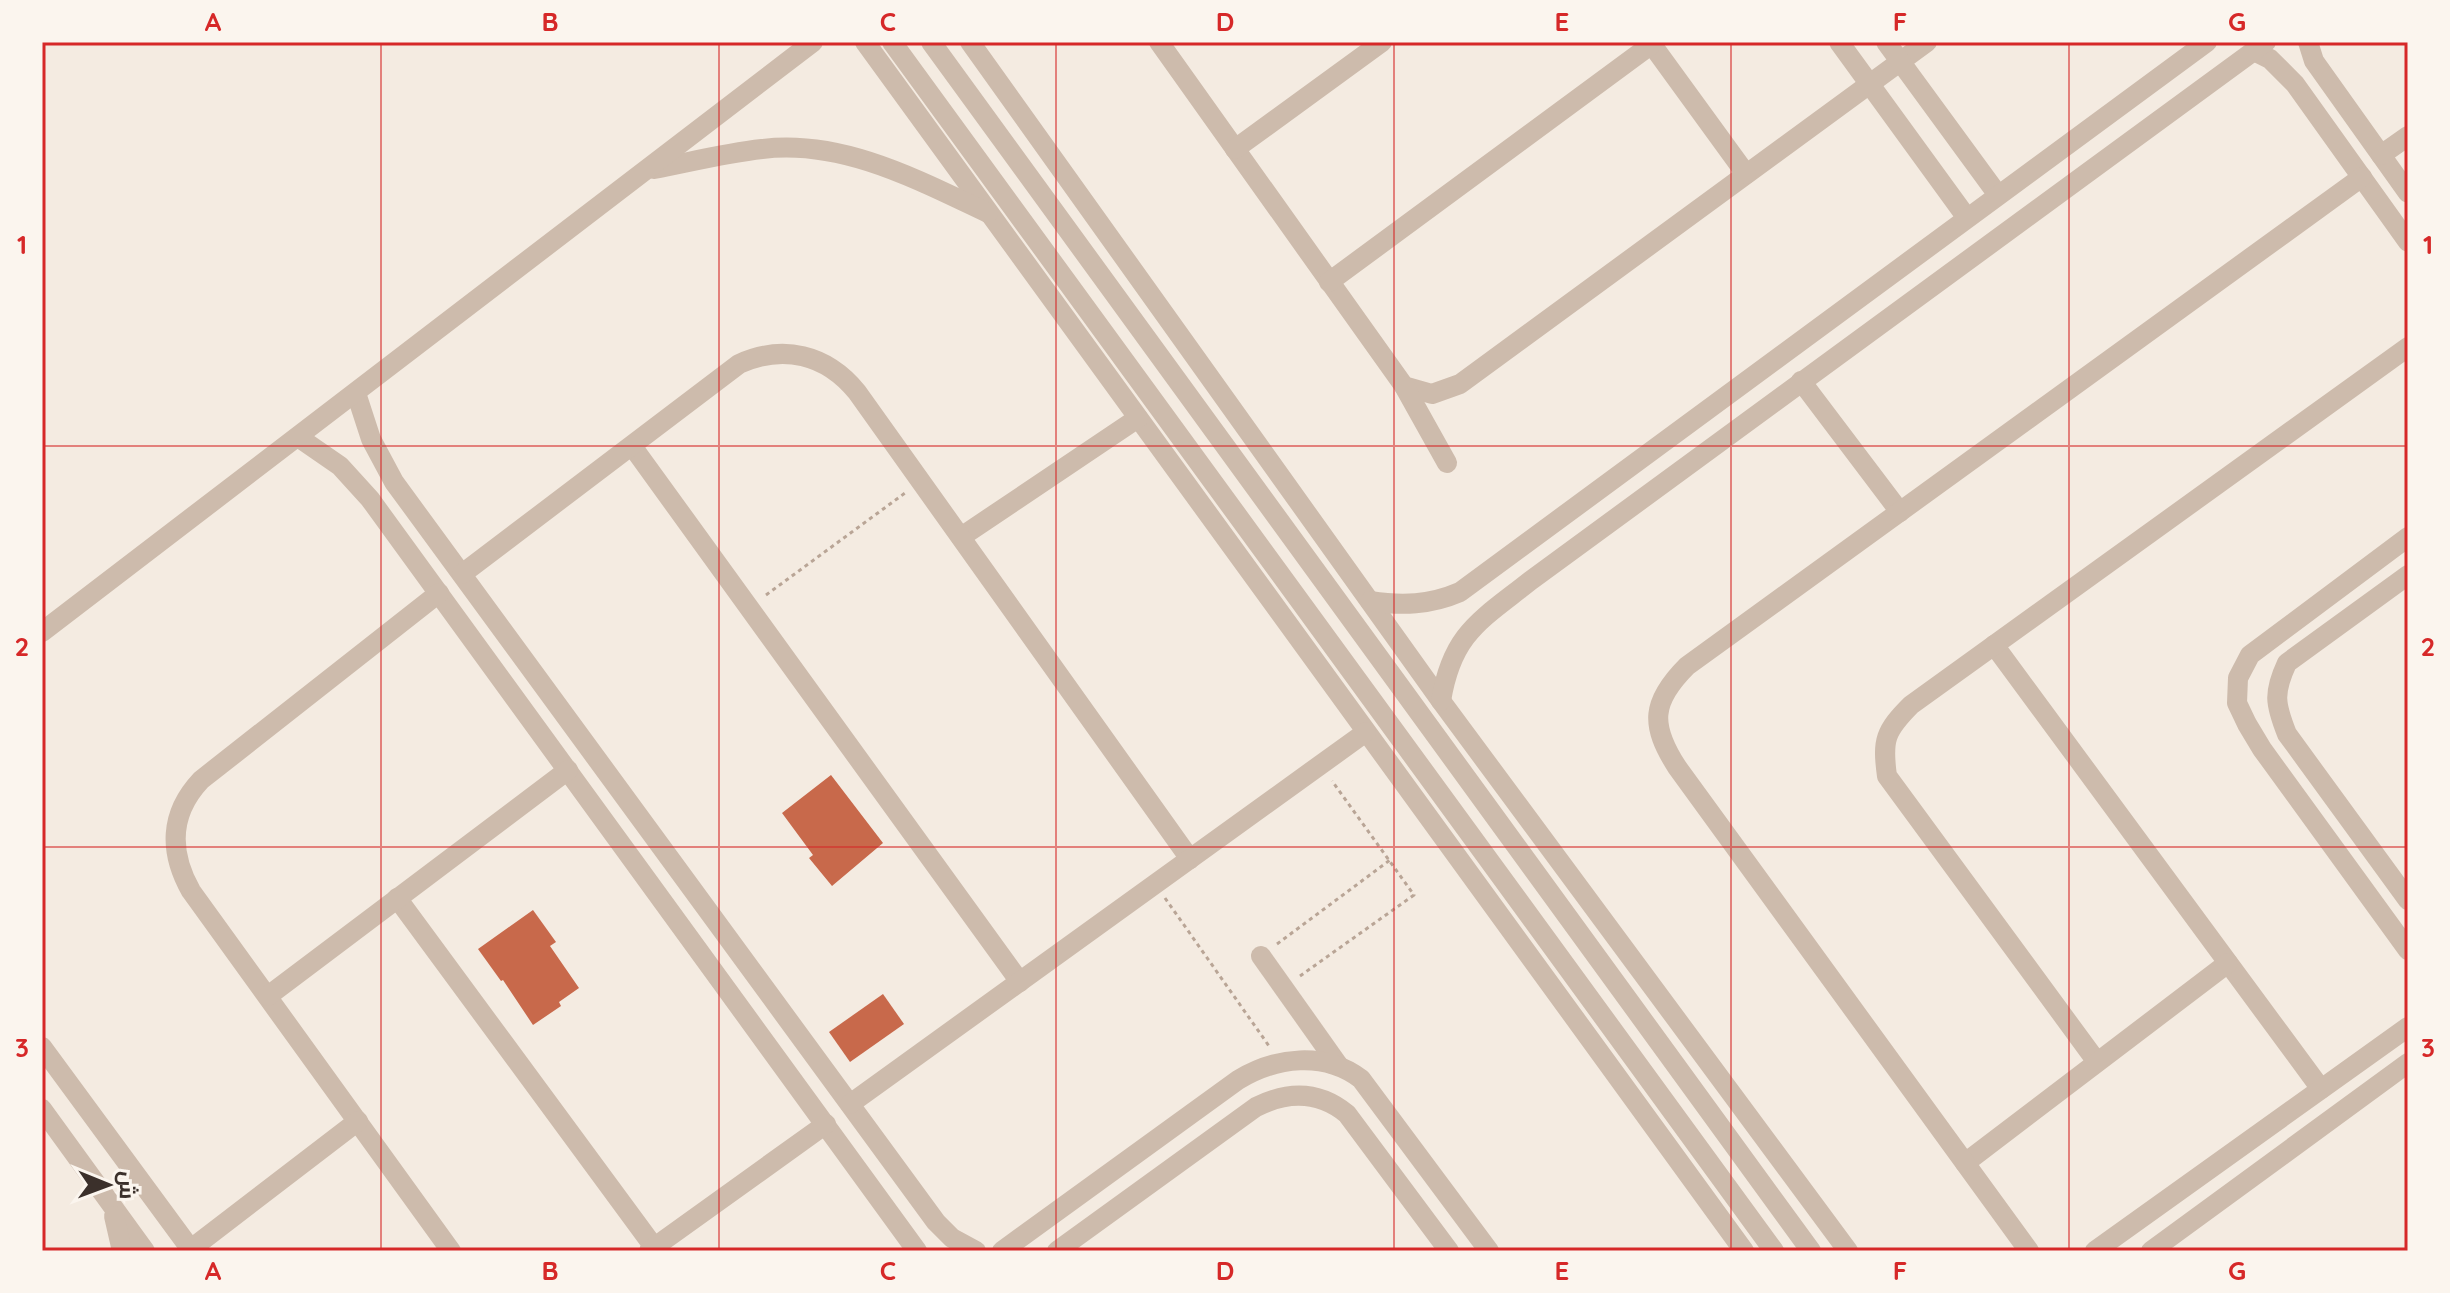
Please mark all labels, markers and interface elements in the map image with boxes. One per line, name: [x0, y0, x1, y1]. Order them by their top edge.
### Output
text: A: [205, 5, 222, 38]
text: B: [541, 5, 559, 38]
text: C: [880, 5, 896, 38]
text: D: [1216, 5, 1234, 38]
text: E: [1555, 5, 1569, 38]
text: F: [1893, 5, 1907, 38]
text: G: [2228, 5, 2246, 38]
text: 1: [17, 228, 27, 261]
text: 1: [2423, 228, 2433, 261]
text: 2: [15, 630, 29, 663]
text: 2: [2421, 630, 2435, 663]
text: 3: [15, 1031, 29, 1064]
text: 3: [2421, 1031, 2435, 1064]
north arrow: [68, 1145, 148, 1225]
text: ش: [114, 1171, 142, 1200]
text: A: [205, 1254, 222, 1287]
text: B: [541, 1254, 559, 1287]
text: C: [880, 1254, 896, 1287]
text: D: [1216, 1254, 1234, 1287]
text: E: [1555, 1254, 1569, 1287]
text: F: [1893, 1254, 1907, 1287]
text: G: [2228, 1254, 2246, 1287]

